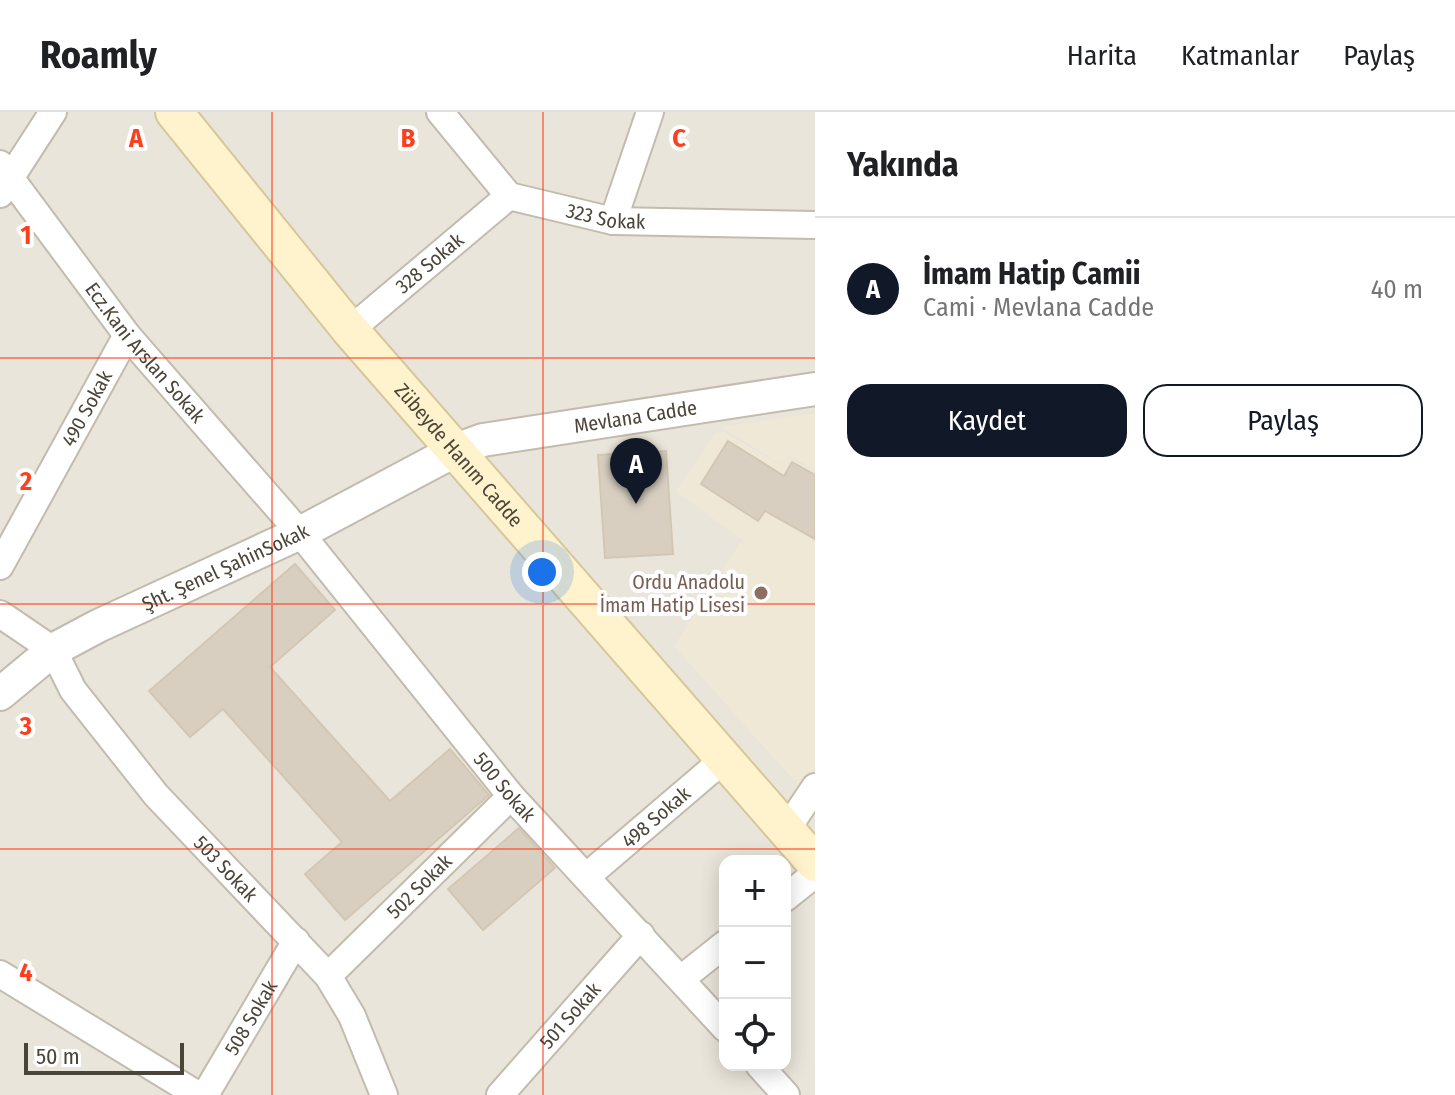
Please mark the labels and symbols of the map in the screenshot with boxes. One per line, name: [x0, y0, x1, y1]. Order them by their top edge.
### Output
text: A: [128, 123, 144, 154]
text: B: [401, 123, 416, 154]
text: C: [672, 123, 686, 154]
street label: 323 Sokak: [564, 198, 646, 234]
text: 1: [21, 220, 32, 251]
street label: 328 Sokak: [391, 227, 469, 298]
street label: Ecz.Kani Arslan Sokak: [80, 278, 210, 428]
street label: 490 Sokak: [56, 366, 118, 450]
street label: Zübeyde Hanım Cadde: [390, 378, 528, 532]
street label: Mevlana Cadde: [572, 395, 699, 438]
pin: A: [610, 438, 662, 504]
text: 2: [19, 466, 32, 497]
street label: Şht. Şenel ŞahinSokak: [138, 518, 313, 617]
your location: [522, 552, 562, 592]
place label: Ordu Anadolu İmam Hatip Lisesi: [600, 570, 745, 617]
marker: Ordu Anadolu İmam Hatip Lisesi: [752, 584, 770, 602]
text: 3: [19, 711, 32, 742]
street label: 500 Sokak: [469, 747, 541, 827]
street label: 498 Sokak: [617, 781, 696, 853]
street label: 503 Sokak: [189, 831, 263, 907]
street label: 502 Sokak: [382, 849, 457, 923]
text: 4: [19, 957, 33, 988]
street label: 508 Sokak: [219, 975, 283, 1059]
street label: 501 Sokak: [535, 977, 606, 1054]
scale bar: [24, 1039, 184, 1075]

